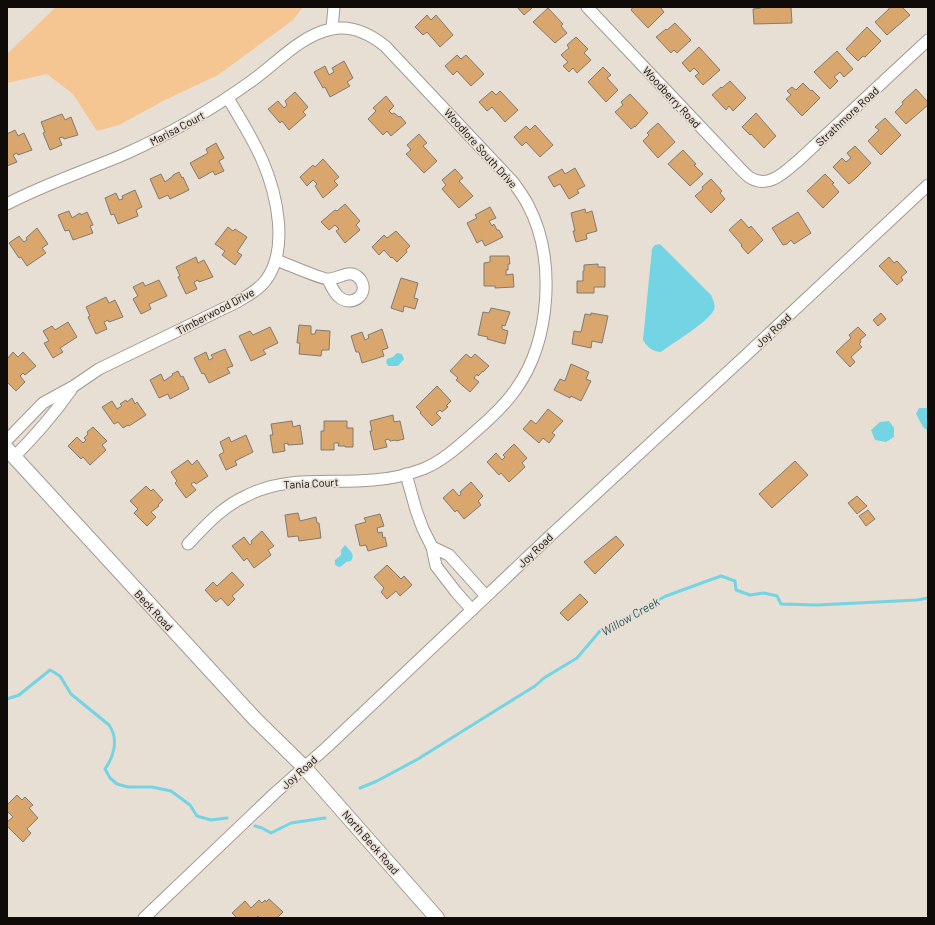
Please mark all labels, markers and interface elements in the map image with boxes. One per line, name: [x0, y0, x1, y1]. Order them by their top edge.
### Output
street label: Woodberry Road: [640, 64, 704, 130]
street label: Strathmore Road: [813, 84, 881, 148]
street label: Woodlore South Drive: [442, 106, 520, 191]
street label: Marisa Court: [147, 108, 207, 148]
street label: Timberwood Drive: [174, 285, 256, 337]
street label: Joy Road: [753, 310, 793, 350]
street label: Tania Court: [283, 475, 339, 491]
street label: Joy Road: [515, 530, 555, 570]
street label: Beck Road: [132, 587, 176, 633]
water label: Willow Creek: [598, 594, 662, 638]
street label: Joy Road: [278, 753, 320, 791]
street label: North Beck Road: [340, 807, 402, 877]

